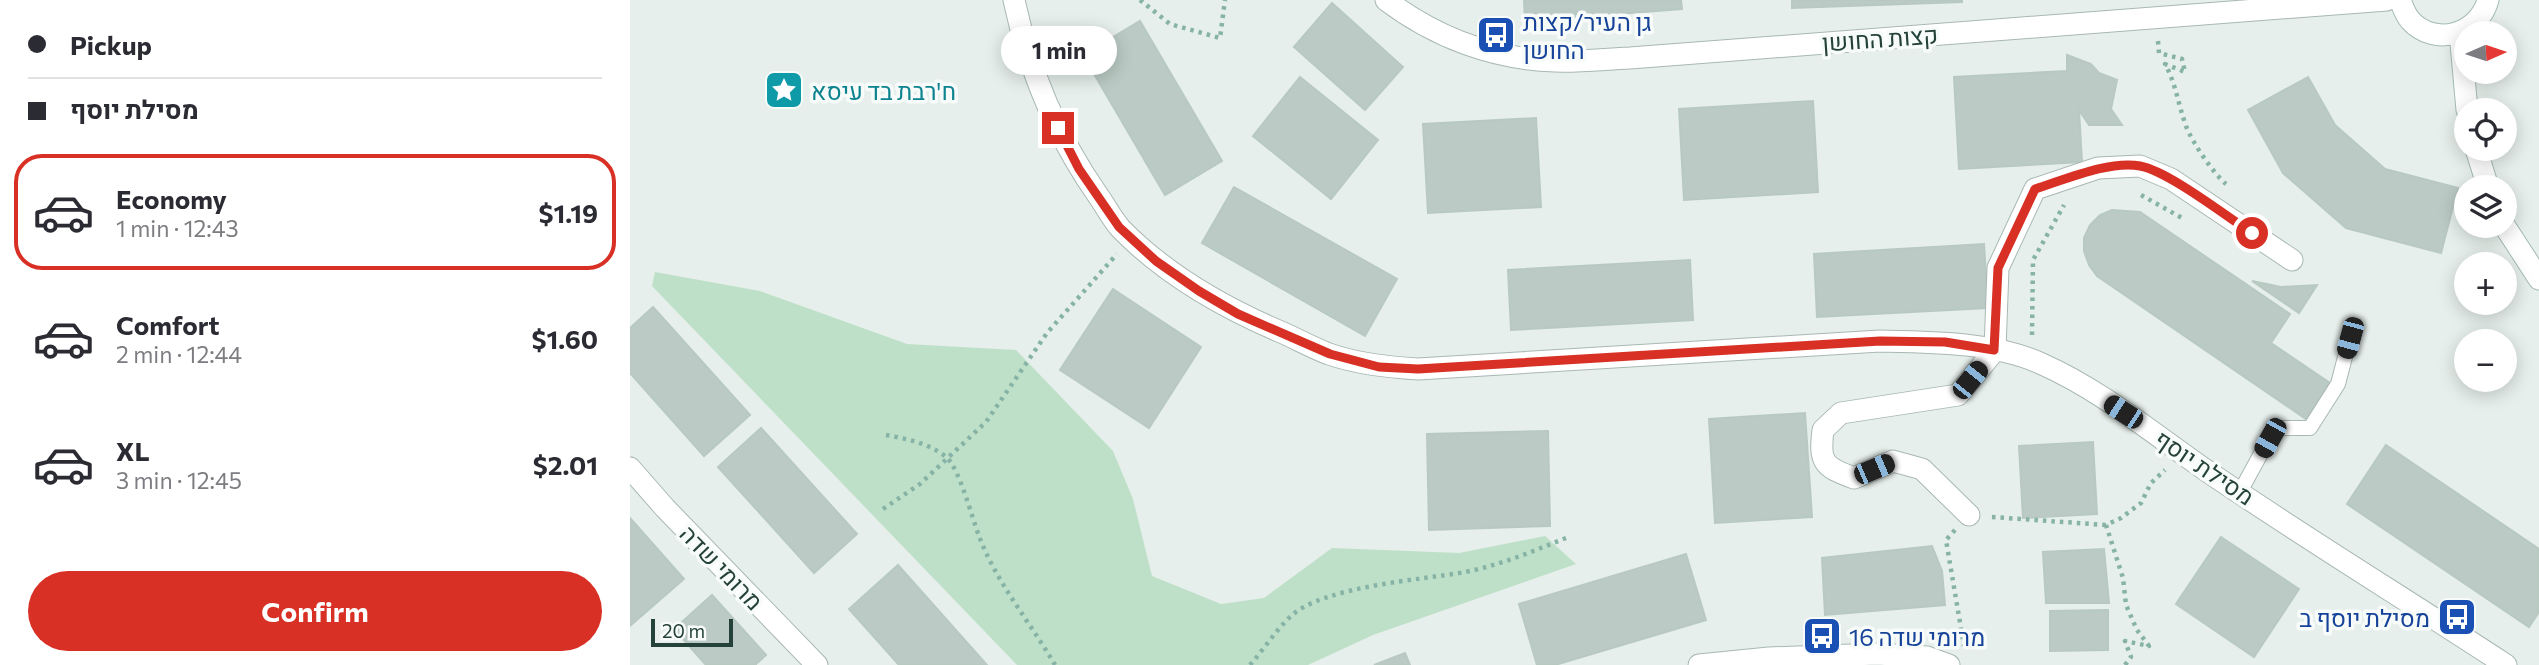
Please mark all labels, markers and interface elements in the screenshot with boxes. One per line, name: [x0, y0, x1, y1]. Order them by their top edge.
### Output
place label: גן העיר/קצות החושן: [1523, 7, 1652, 64]
bus stop icon: גן העיר/קצות החושן: [1475, 14, 1517, 56]
street label: קצות החושן: [1821, 19, 1939, 57]
north arrow: [2454, 21, 2516, 84]
map controls: [2454, 21, 2517, 392]
callout: 1 min: [1000, 26, 1116, 76]
text: Pickup: [70, 29, 152, 60]
text: 1 min: [1032, 36, 1086, 64]
place icon: ח'רבת בד עיסא: [763, 69, 805, 111]
place label: ח'רבת בד עיסא: [811, 76, 956, 105]
text: מסילת יוסף: [70, 93, 199, 124]
button: locate: [2454, 98, 2517, 161]
route end: [1042, 112, 1074, 144]
button: layers: [2454, 175, 2517, 238]
icon: car: [32, 181, 95, 244]
text: Economy: [116, 183, 227, 214]
text: $1.19: [539, 197, 598, 228]
text: 1 min · 12:43: [116, 214, 239, 242]
route start: [2236, 217, 2268, 249]
button: +: [2454, 252, 2517, 315]
icon: car: [32, 307, 95, 370]
text: Comfort: [116, 309, 219, 340]
car: [2335, 315, 2366, 361]
text: $1.60: [531, 323, 598, 354]
button: −: [2454, 329, 2517, 392]
text: 2 min · 12:44: [116, 340, 242, 368]
car: [1949, 357, 1992, 403]
car: [2100, 392, 2147, 432]
car: [2251, 415, 2290, 461]
street label: מסילת יוסף: [2150, 423, 2260, 511]
icon: car: [32, 433, 95, 496]
text: XL: [116, 435, 150, 466]
text: $2.01: [533, 449, 598, 480]
car: [1851, 451, 1898, 487]
text: 3 min · 12:45: [116, 466, 242, 494]
street label: מרומי שדה: [674, 519, 770, 615]
button: Confirm: [28, 571, 602, 651]
bus stop icon: מסילת יוסף ב: [2436, 596, 2478, 638]
place label: מסילת יוסף ב: [2299, 603, 2430, 632]
bus stop icon: מרומי שדה 16: [1801, 615, 1843, 657]
scale bar: [651, 616, 733, 648]
text: 20 m: [662, 619, 705, 642]
place label: מרומי שדה 16: [1849, 622, 1985, 651]

